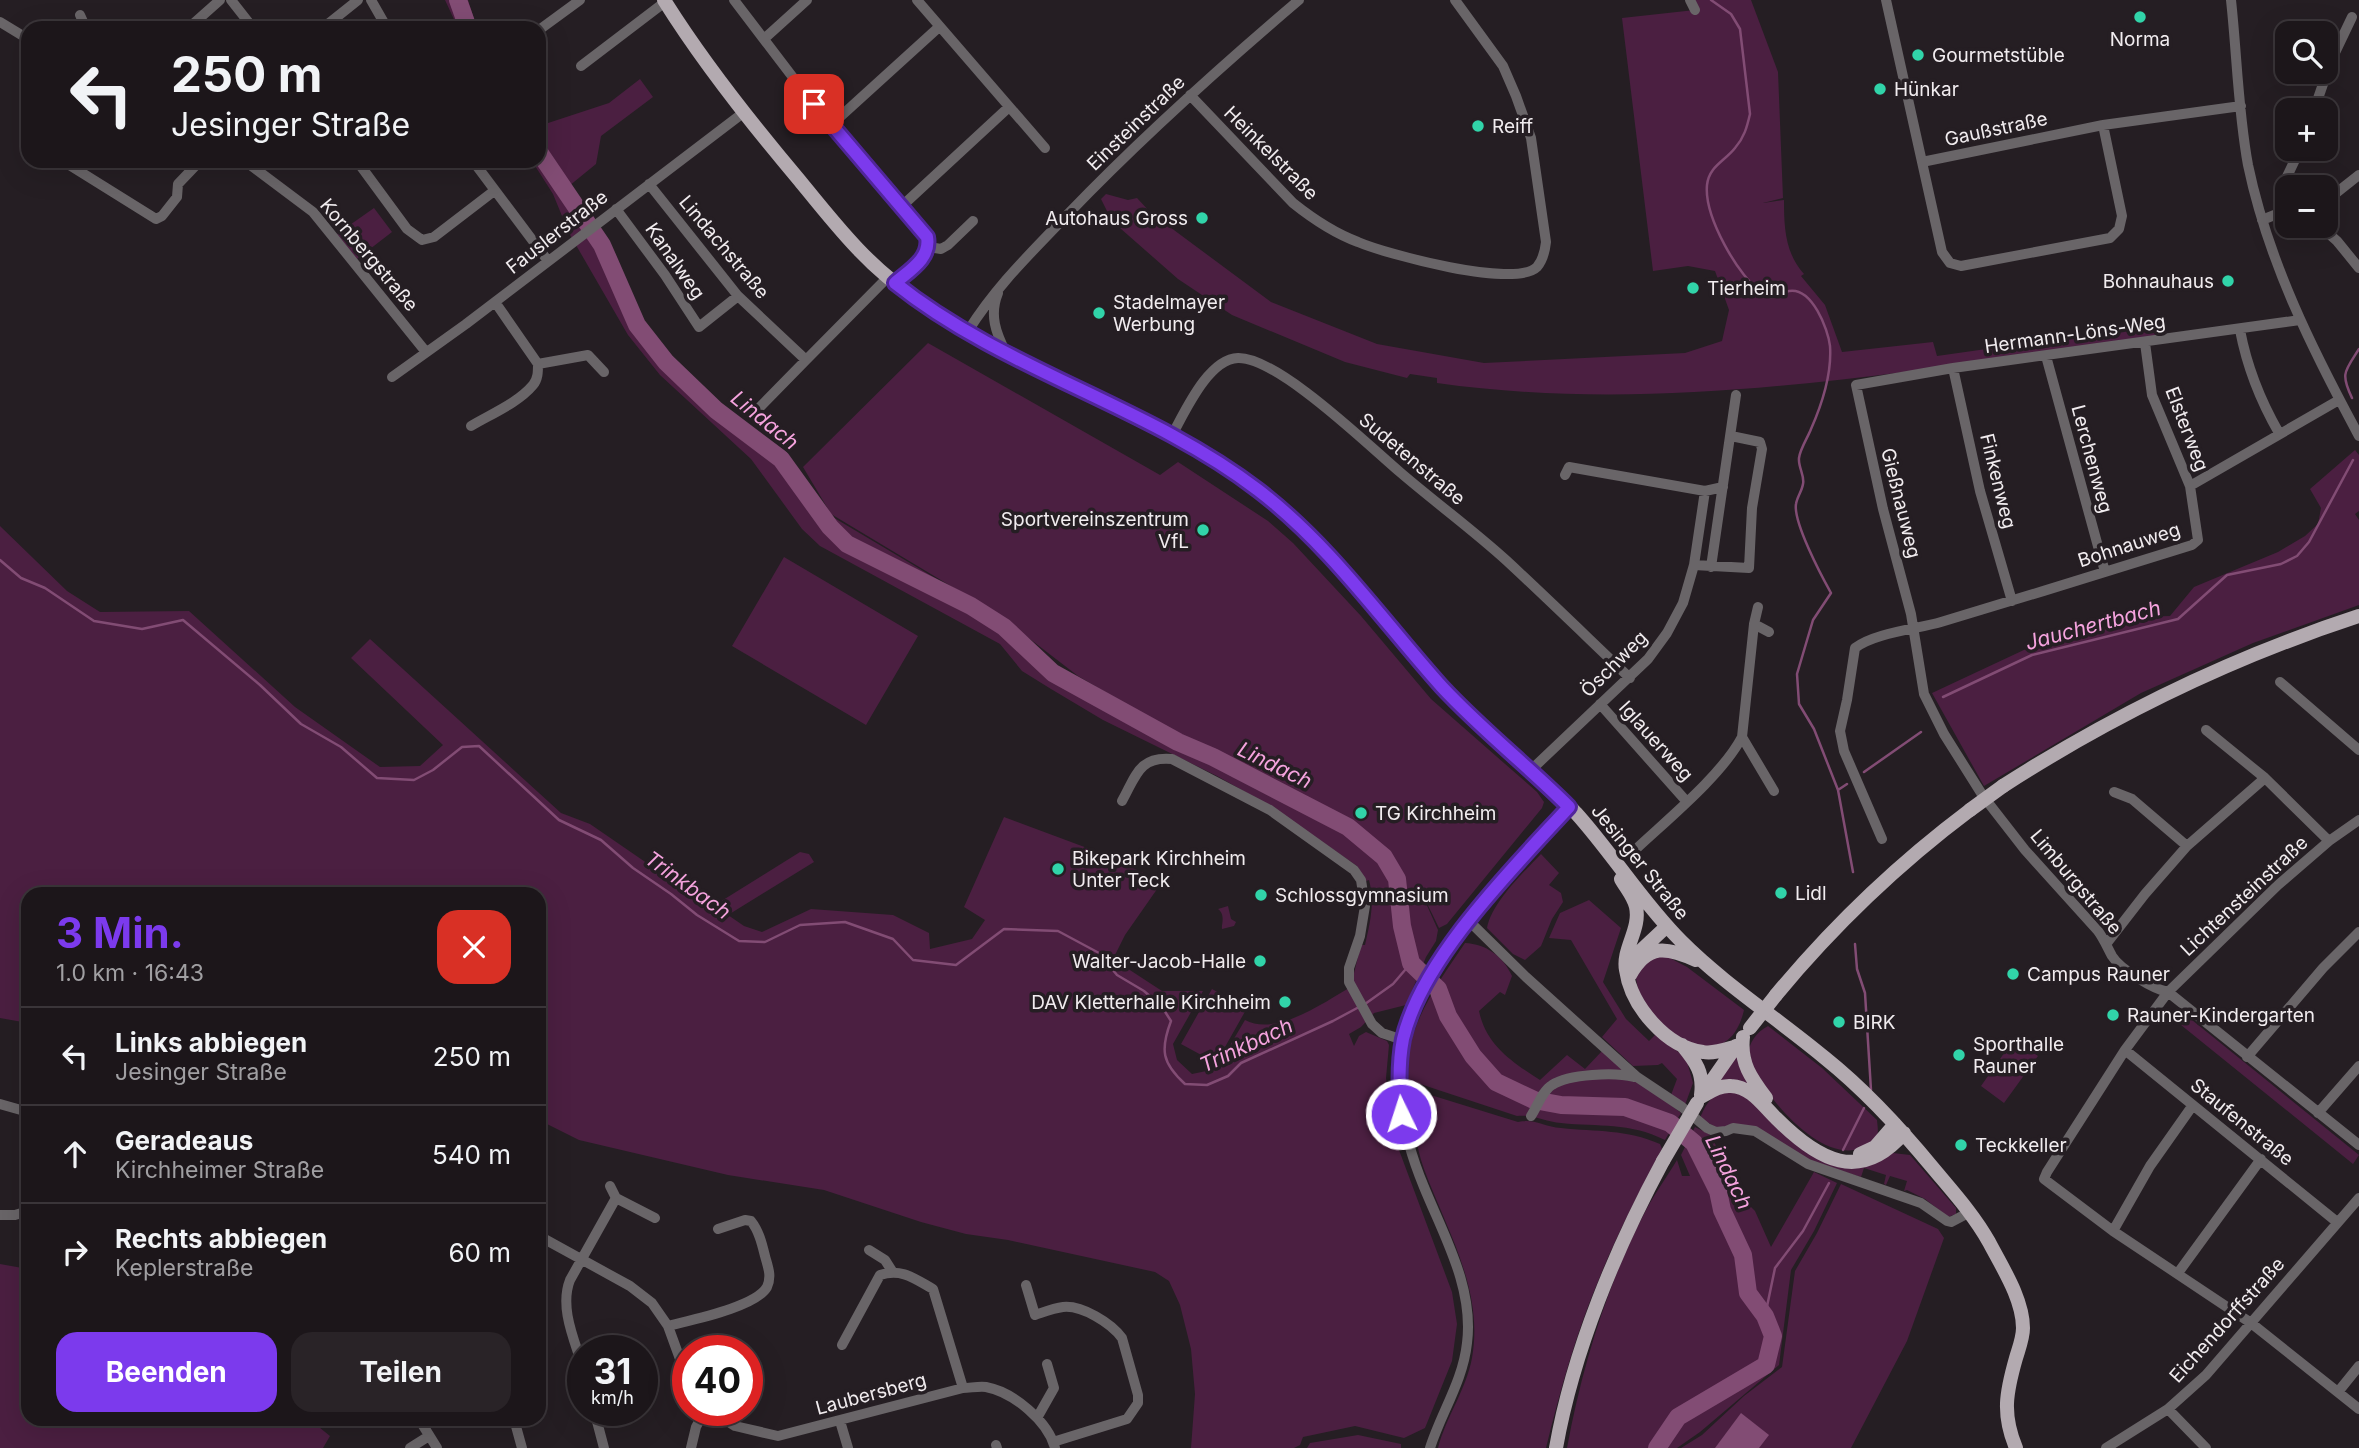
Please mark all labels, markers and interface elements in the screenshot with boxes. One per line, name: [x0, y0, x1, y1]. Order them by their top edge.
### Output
marker: Norma: [2132, 9, 2148, 25]
map controls: [2275, 21, 2338, 238]
button: search: [2275, 21, 2338, 84]
place label: Norma: [2110, 28, 2170, 51]
place label: Gourmetstüble: [1932, 44, 2065, 67]
text: 250 m: [171, 45, 323, 104]
marker: Gourmetstüble: [1910, 47, 1926, 63]
icon: left: [56, 49, 147, 140]
street label: Einsteinstraße: [1082, 71, 1190, 175]
pin: [784, 74, 844, 134]
place label: Hünkar: [1894, 78, 1959, 101]
marker: Hünkar: [1872, 81, 1888, 97]
icon: arrive: [795, 85, 833, 123]
button: +: [2275, 98, 2338, 161]
street label: Heinkelstraße: [1219, 101, 1323, 205]
text: Jesinger Straße: [171, 105, 410, 144]
street label: Gaußstraße: [1942, 107, 2050, 151]
place label: Reiff: [1492, 115, 1533, 138]
marker: Reiff: [1470, 118, 1486, 134]
button: −: [2275, 175, 2338, 238]
street label: Fauslerstraße: [502, 185, 612, 279]
street label: Lindachstraße: [674, 191, 774, 303]
street label: Kornbergstraße: [315, 194, 423, 316]
place label: Autohaus Gross: [1045, 207, 1188, 230]
marker: Autohaus Gross: [1194, 210, 1210, 226]
street label: Kanalweg: [640, 218, 710, 304]
place label: Bohnauhaus: [2103, 270, 2214, 293]
marker: Bohnauhaus: [2220, 273, 2236, 289]
place label: Tierheim: [1707, 277, 1786, 300]
marker: Tierheim: [1685, 280, 1701, 296]
place label: Stadelmayer Werbung: [1113, 291, 1225, 336]
marker: Stadelmayer Werbung: [1091, 305, 1107, 321]
street label: Hermann-Löns-Weg: [1983, 310, 2167, 358]
street label: Elsterweg: [2160, 384, 2214, 474]
water label: Lindach: [726, 385, 804, 455]
street label: Lerchenweg: [2067, 402, 2117, 516]
street label: Sudetenstraße: [1354, 408, 1470, 510]
street label: Finkenweg: [1975, 431, 2021, 531]
street label: Gießnauweg: [1876, 446, 1926, 560]
place label: Sportvereinszentrum VfL: [1001, 508, 1189, 553]
street label: Bohnauweg: [2075, 518, 2183, 572]
marker: Sportvereinszentrum VfL: [1195, 522, 1211, 538]
water label: Jauchertbach: [2023, 595, 2163, 655]
street label: Öschweg: [1576, 626, 1652, 702]
street label: Iglauerweg: [1614, 696, 1698, 786]
water label: Lindach: [1234, 736, 1316, 794]
street label: Jesinger Straße: [1586, 800, 1694, 924]
place label: TG Kirchheim: [1375, 802, 1496, 825]
marker: TG Kirchheim: [1353, 805, 1369, 821]
street label: Limburgstraße: [2025, 825, 2127, 939]
street label: Lichtensteinstraße: [2176, 831, 2312, 961]
water label: Trinkbach: [640, 846, 736, 924]
place label: Bikepark Kirchheim Unter Teck: [1072, 847, 1246, 892]
marker: Bikepark Kirchheim Unter Teck: [1050, 861, 1066, 877]
place label: Lidl: [1795, 882, 1827, 905]
place label: Schlossgymnasium: [1275, 884, 1449, 907]
marker: Lidl: [1773, 885, 1789, 901]
marker: Schlossgymnasium: [1253, 887, 1269, 903]
text: 3 Min.: [56, 907, 184, 958]
button: close: [437, 910, 511, 984]
place label: Walter-Jacob-Halle: [1072, 950, 1246, 973]
marker: Walter-Jacob-Halle: [1252, 953, 1268, 969]
text: 1.0 km · 16:43: [56, 959, 204, 987]
place label: Campus Rauner: [2027, 963, 2170, 986]
marker: Campus Rauner: [2005, 966, 2021, 982]
place label: DAV Kletterhalle Kirchheim: [1031, 991, 1271, 1014]
marker: DAV Kletterhalle Kirchheim: [1277, 994, 1293, 1010]
place label: Rauner-Kindergarten: [2127, 1004, 2315, 1027]
marker: Rauner-Kindergarten: [2105, 1007, 2121, 1023]
place label: BIRK: [1853, 1011, 1896, 1034]
water label: Trinkbach: [1195, 1013, 1297, 1077]
marker: BIRK: [1831, 1014, 1847, 1030]
text: Links abbiegen: [115, 1027, 307, 1058]
place label: Sporthalle Rauner: [1973, 1033, 2064, 1078]
icon: left: [56, 1037, 94, 1075]
text: 250 m: [433, 1041, 511, 1072]
marker: Sporthalle Rauner: [1951, 1047, 1967, 1063]
text: Jesinger Straße: [115, 1058, 287, 1086]
street label: Staufenstraße: [2186, 1073, 2298, 1171]
position arrow: [1364, 1077, 1438, 1151]
text: Geradeaus: [115, 1125, 253, 1156]
water label: Lindach: [1700, 1131, 1758, 1213]
place label: Teckkeller: [1975, 1134, 2067, 1157]
icon: ahead: [56, 1135, 94, 1173]
marker: Teckkeller: [1953, 1137, 1969, 1153]
text: 540 m: [432, 1139, 511, 1170]
text: Kirchheimer Straße: [115, 1156, 324, 1184]
text: Rechts abbiegen: [115, 1223, 327, 1254]
icon: right: [56, 1233, 94, 1271]
text: 60 m: [448, 1237, 511, 1268]
street label: Eichendorffstraße: [2165, 1253, 2289, 1387]
text: Keplerstraße: [115, 1254, 254, 1282]
button: Beenden: [56, 1332, 277, 1412]
button: Teilen: [291, 1332, 511, 1412]
speed limit sign: 40: [672, 1335, 763, 1426]
text: 31: [594, 1350, 631, 1392]
street label: Laubersberg: [813, 1368, 929, 1420]
text: km/h: [591, 1387, 634, 1408]

